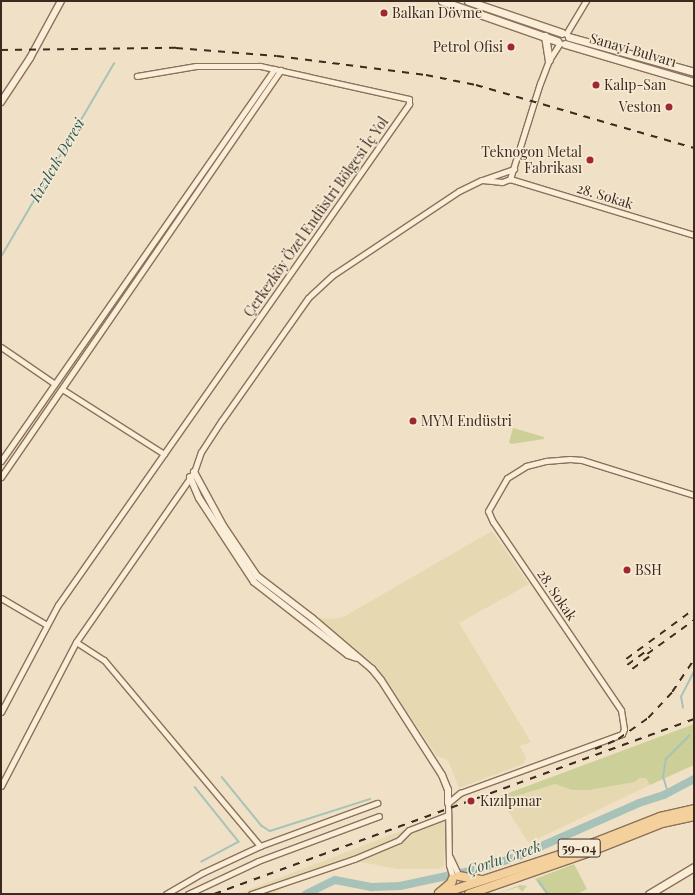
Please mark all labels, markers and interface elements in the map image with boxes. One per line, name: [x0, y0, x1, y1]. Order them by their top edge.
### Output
place label: Balkan Dövme: [392, 5, 482, 21]
marker: Balkan Dövme: [379, 8, 389, 18]
street label: Sanayi Bulvarı: [588, 30, 678, 70]
place label: Petrol Ofisi: [433, 39, 503, 55]
marker: Petrol Ofisi: [506, 42, 516, 52]
place label: Kalıp-San: [604, 77, 666, 93]
marker: Kalıp-San: [591, 80, 601, 90]
place label: Veston: [619, 99, 661, 115]
marker: Veston: [664, 102, 674, 112]
street label: Çerkezköy Özel Endüstri Bölgesi İç Yol: [240, 113, 392, 321]
water label: Kızılcık Deresi: [26, 115, 88, 205]
place label: Teknogon Metal Fabrikası: [481, 144, 582, 176]
marker: Teknogon Metal Fabrikası: [585, 155, 595, 165]
street label: 28. Sokak: [575, 179, 635, 213]
place label: MYM Endüstri: [421, 413, 512, 429]
marker: MYM Endüstri: [408, 416, 418, 426]
place label: BSH: [635, 562, 662, 578]
marker: BSH: [622, 565, 632, 575]
street label: 28. Sokak: [534, 566, 580, 624]
place label: Kızılpınar: [480, 793, 542, 809]
marker: Kızılpınar: [465, 795, 477, 807]
water label: Çorlu Creek: [465, 837, 543, 879]
road number: 59-04: [557, 837, 601, 859]

